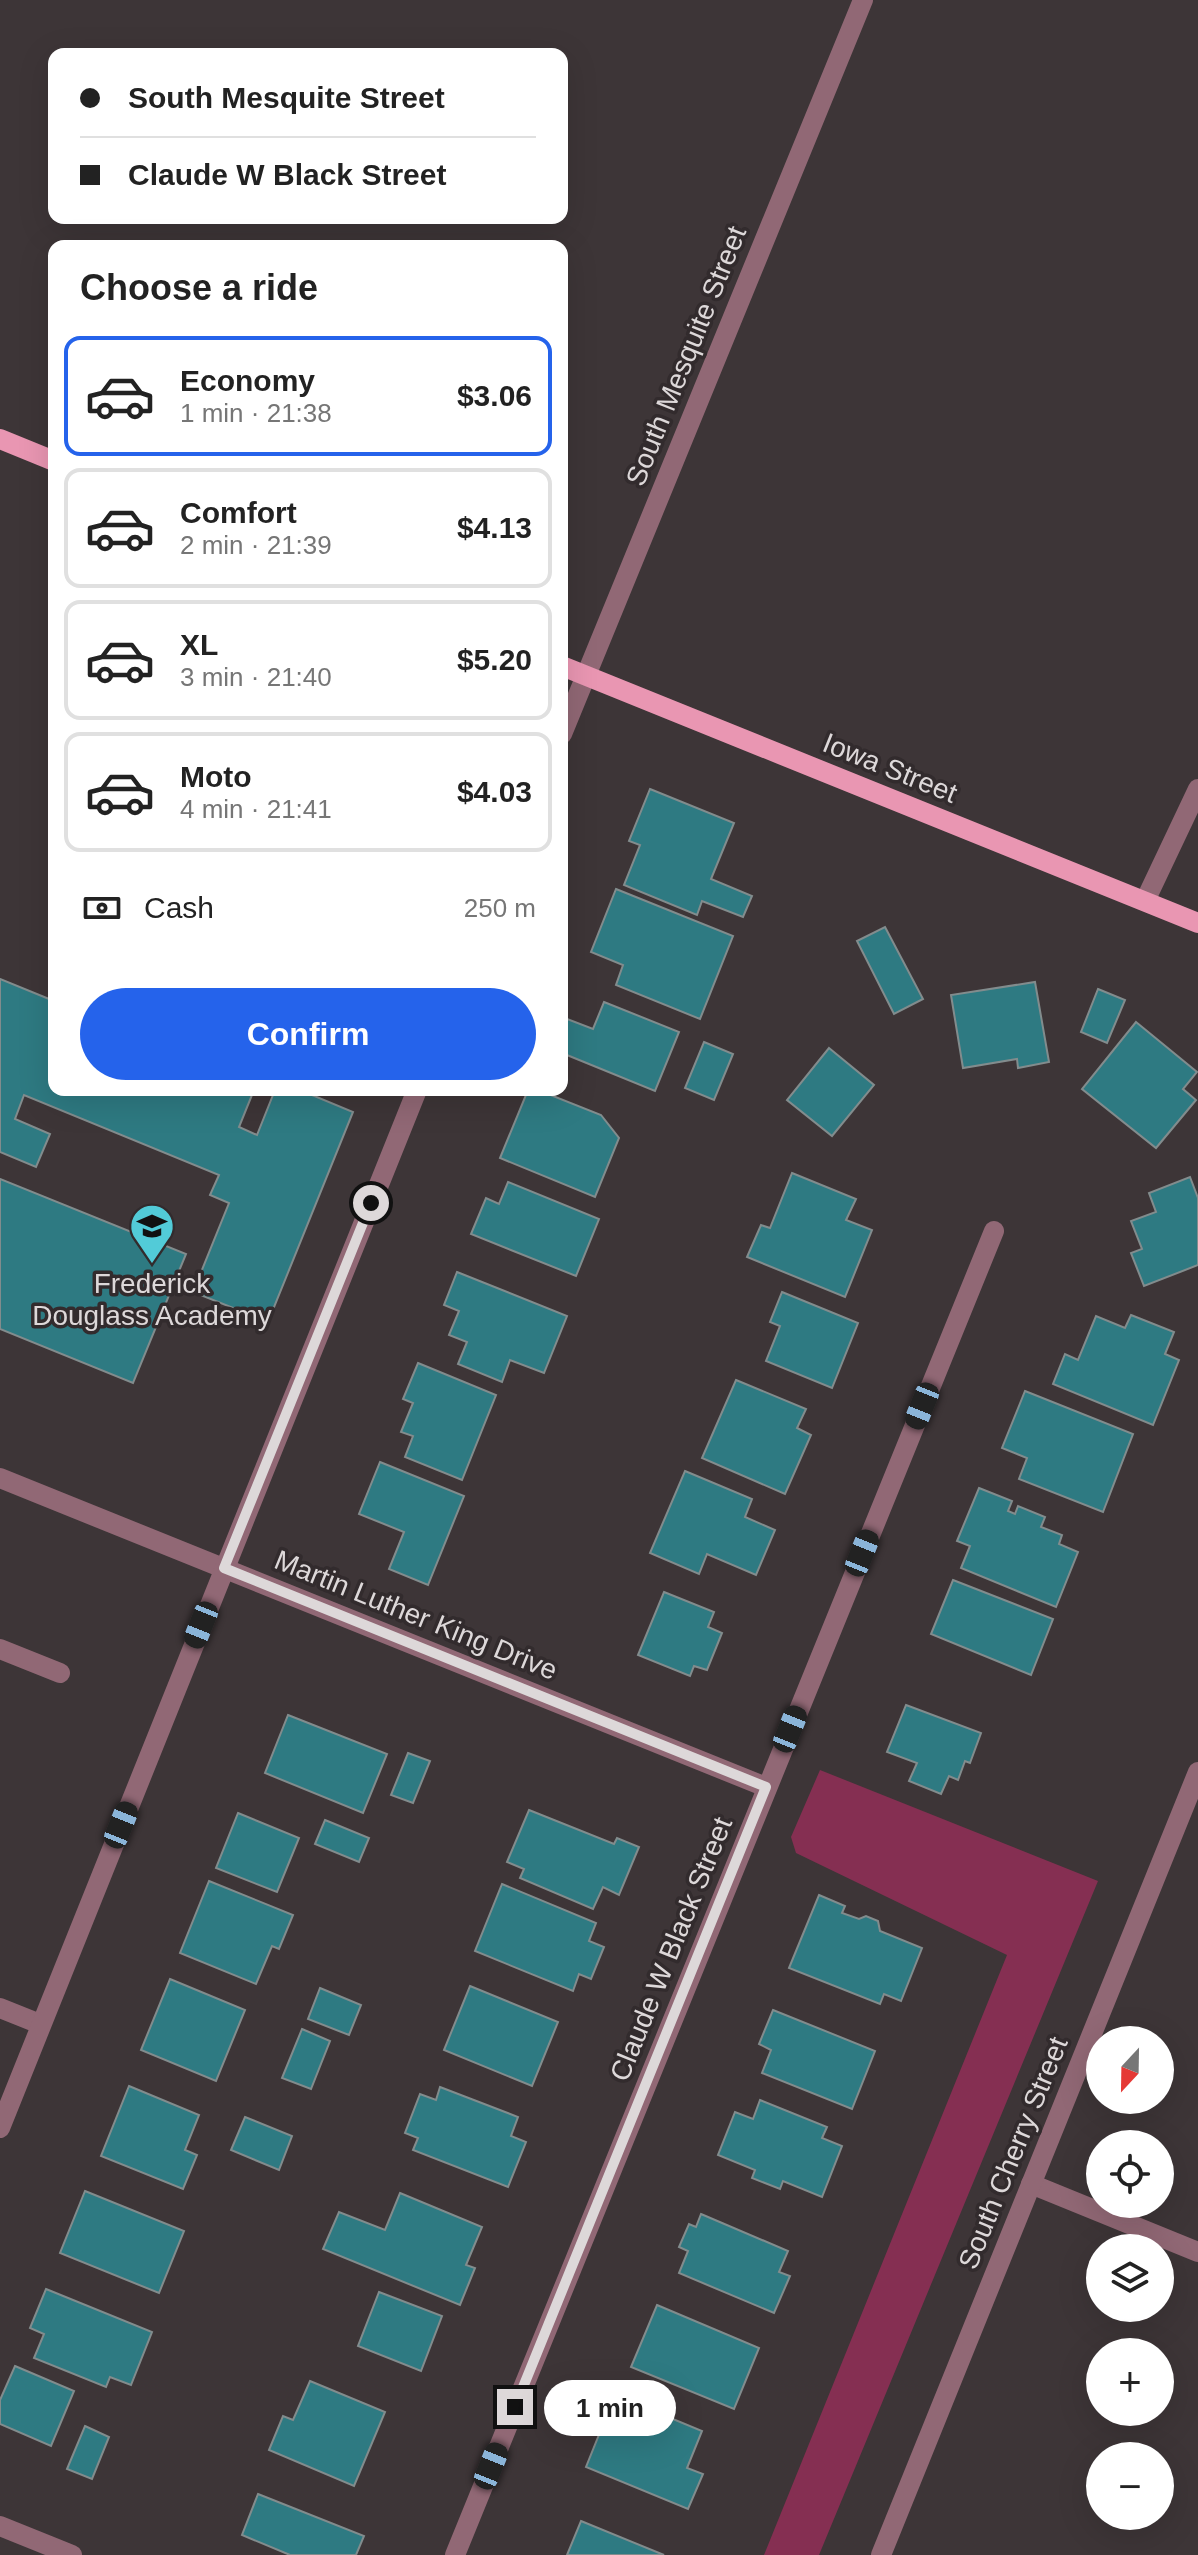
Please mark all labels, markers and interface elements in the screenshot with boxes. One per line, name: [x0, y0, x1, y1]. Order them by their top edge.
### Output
text: South Mesquite Street: [128, 81, 445, 114]
text: Claude W Black Street: [128, 158, 446, 191]
street label: South Mesquite Street: [620, 222, 752, 490]
text: Choose a ride: [80, 267, 318, 308]
icon: car: [84, 360, 156, 432]
text: Economy: [180, 364, 315, 397]
text: $3.06: [457, 379, 532, 412]
text: 1 min · 21:38: [180, 398, 332, 428]
icon: car: [84, 492, 156, 564]
text: Comfort: [180, 496, 297, 529]
text: $4.13: [457, 511, 532, 544]
text: 2 min · 21:39: [180, 530, 332, 560]
icon: car: [84, 624, 156, 696]
text: XL: [180, 628, 218, 661]
text: $5.20: [457, 643, 532, 676]
text: 3 min · 21:40: [180, 662, 332, 692]
street label: Iowa Street: [819, 727, 962, 809]
icon: car: [84, 756, 156, 828]
text: Moto: [180, 760, 252, 793]
text: $4.03: [457, 775, 532, 808]
text: 4 min · 21:41: [180, 794, 332, 824]
icon: cash: [80, 886, 124, 930]
text: Cash: [144, 891, 214, 924]
text: 250 m: [464, 893, 536, 923]
button: Confirm: [80, 988, 536, 1080]
route start: [353, 1185, 389, 1221]
school or university icon: Frederick Douglass Academy: [128, 1202, 176, 1265]
place label: Frederick Douglass Academy: [32, 1268, 272, 1331]
car: [902, 1379, 942, 1433]
car: [842, 1526, 882, 1580]
street label: Martin Luther King Drive: [270, 1544, 562, 1686]
car: [181, 1598, 221, 1652]
car: [770, 1702, 810, 1756]
car: [101, 1798, 141, 1852]
street label: Claude W Black Street: [604, 1812, 738, 2085]
north arrow: [1086, 2026, 1174, 2114]
map controls: [1086, 2026, 1174, 2530]
street label: South Cherry Street: [952, 2032, 1074, 2274]
button: locate: [1086, 2130, 1174, 2218]
button: layers: [1086, 2234, 1174, 2322]
button: +: [1086, 2338, 1174, 2426]
callout: 1 min: [543, 2379, 675, 2435]
route end: [497, 2389, 533, 2425]
text: 1 min: [576, 2393, 644, 2423]
car: [471, 2439, 511, 2493]
button: −: [1086, 2442, 1174, 2530]

